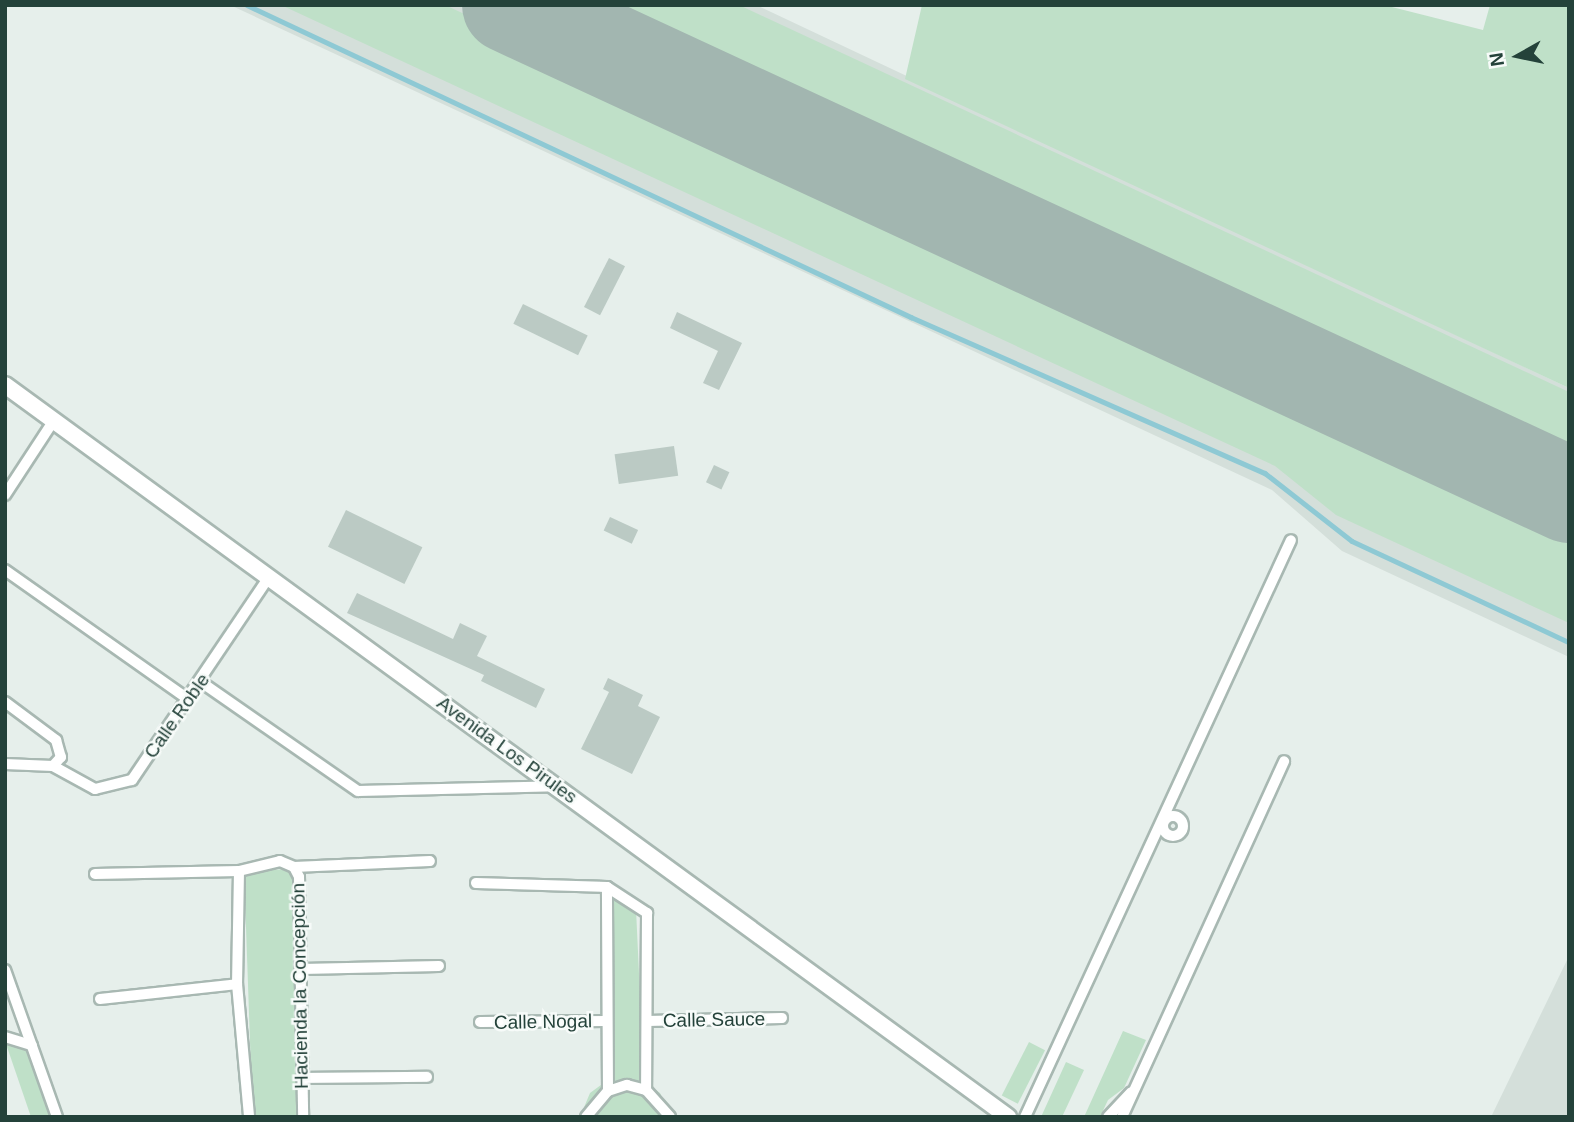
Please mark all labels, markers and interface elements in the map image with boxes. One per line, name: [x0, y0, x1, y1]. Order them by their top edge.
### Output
north arrow: [1483, 21, 1553, 91]
text: N: [1485, 51, 1508, 68]
street label: Calle Roble: [139, 669, 215, 763]
street label: Avenida Los Pirules: [433, 692, 581, 808]
street label: Hacienda la Concepción: [287, 883, 313, 1089]
street label: Calle Sauce: [663, 1008, 765, 1032]
street label: Calle Nogal: [494, 1010, 592, 1034]

